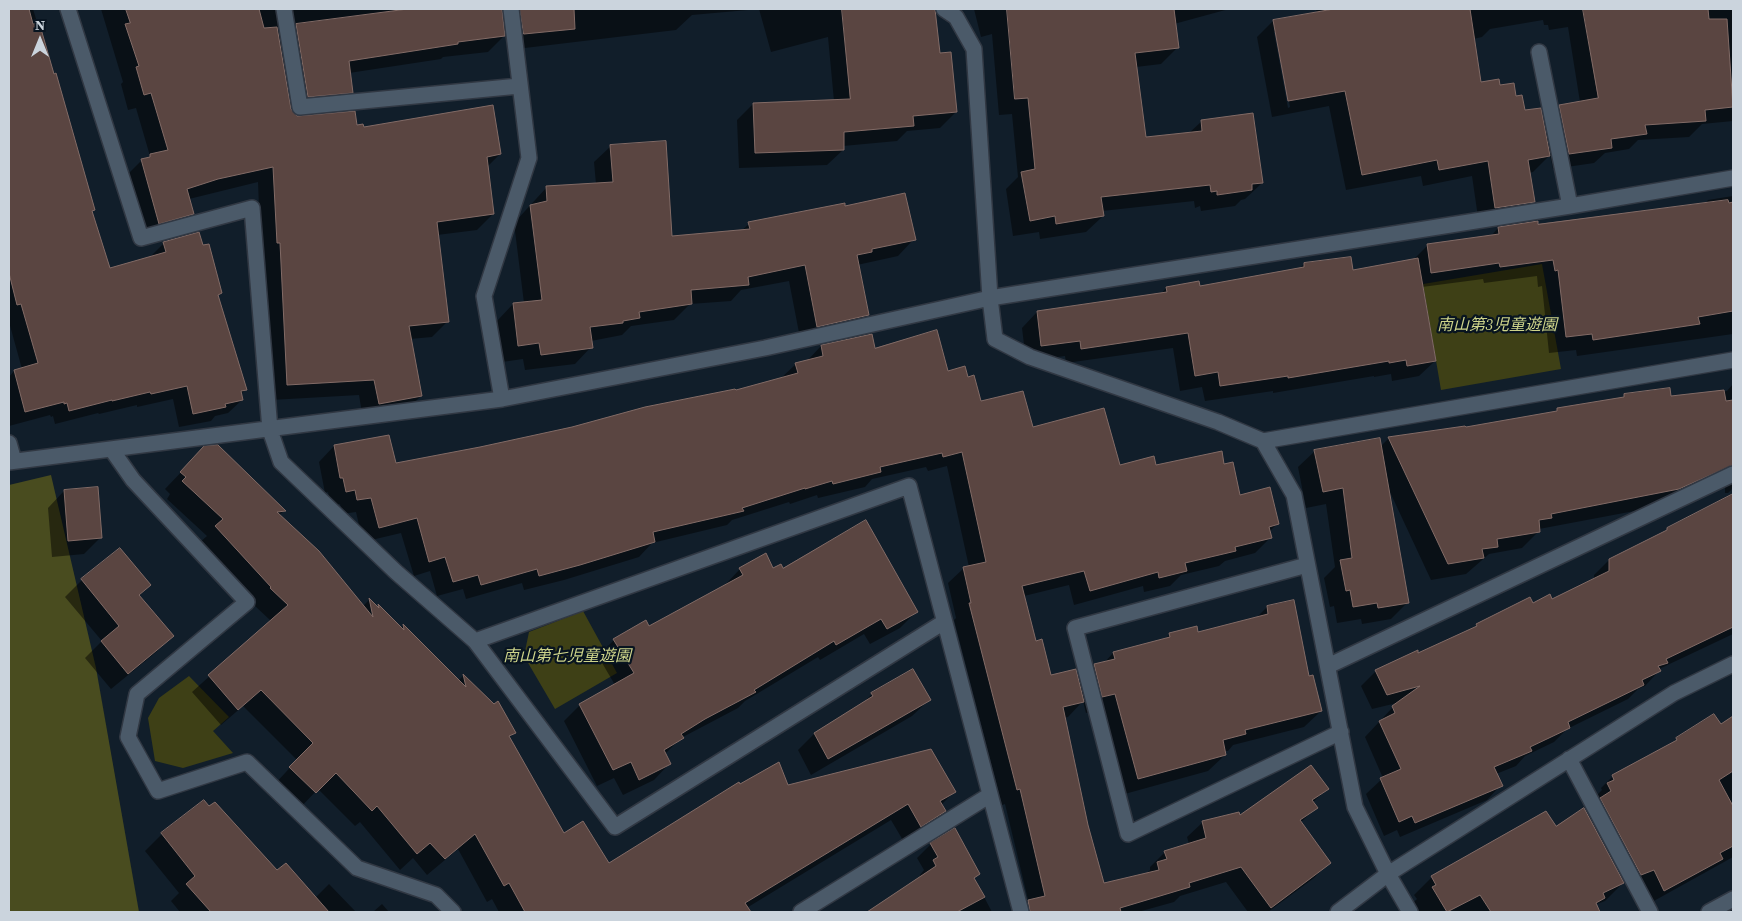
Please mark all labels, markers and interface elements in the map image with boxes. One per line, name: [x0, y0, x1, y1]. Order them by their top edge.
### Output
north arrow: [15, 15, 65, 65]
text: N: [35, 15, 45, 35]
park label: 南山第3児童遊園: [1437, 316, 1557, 336]
park label: 南山第七児童遊園: [503, 647, 631, 667]

